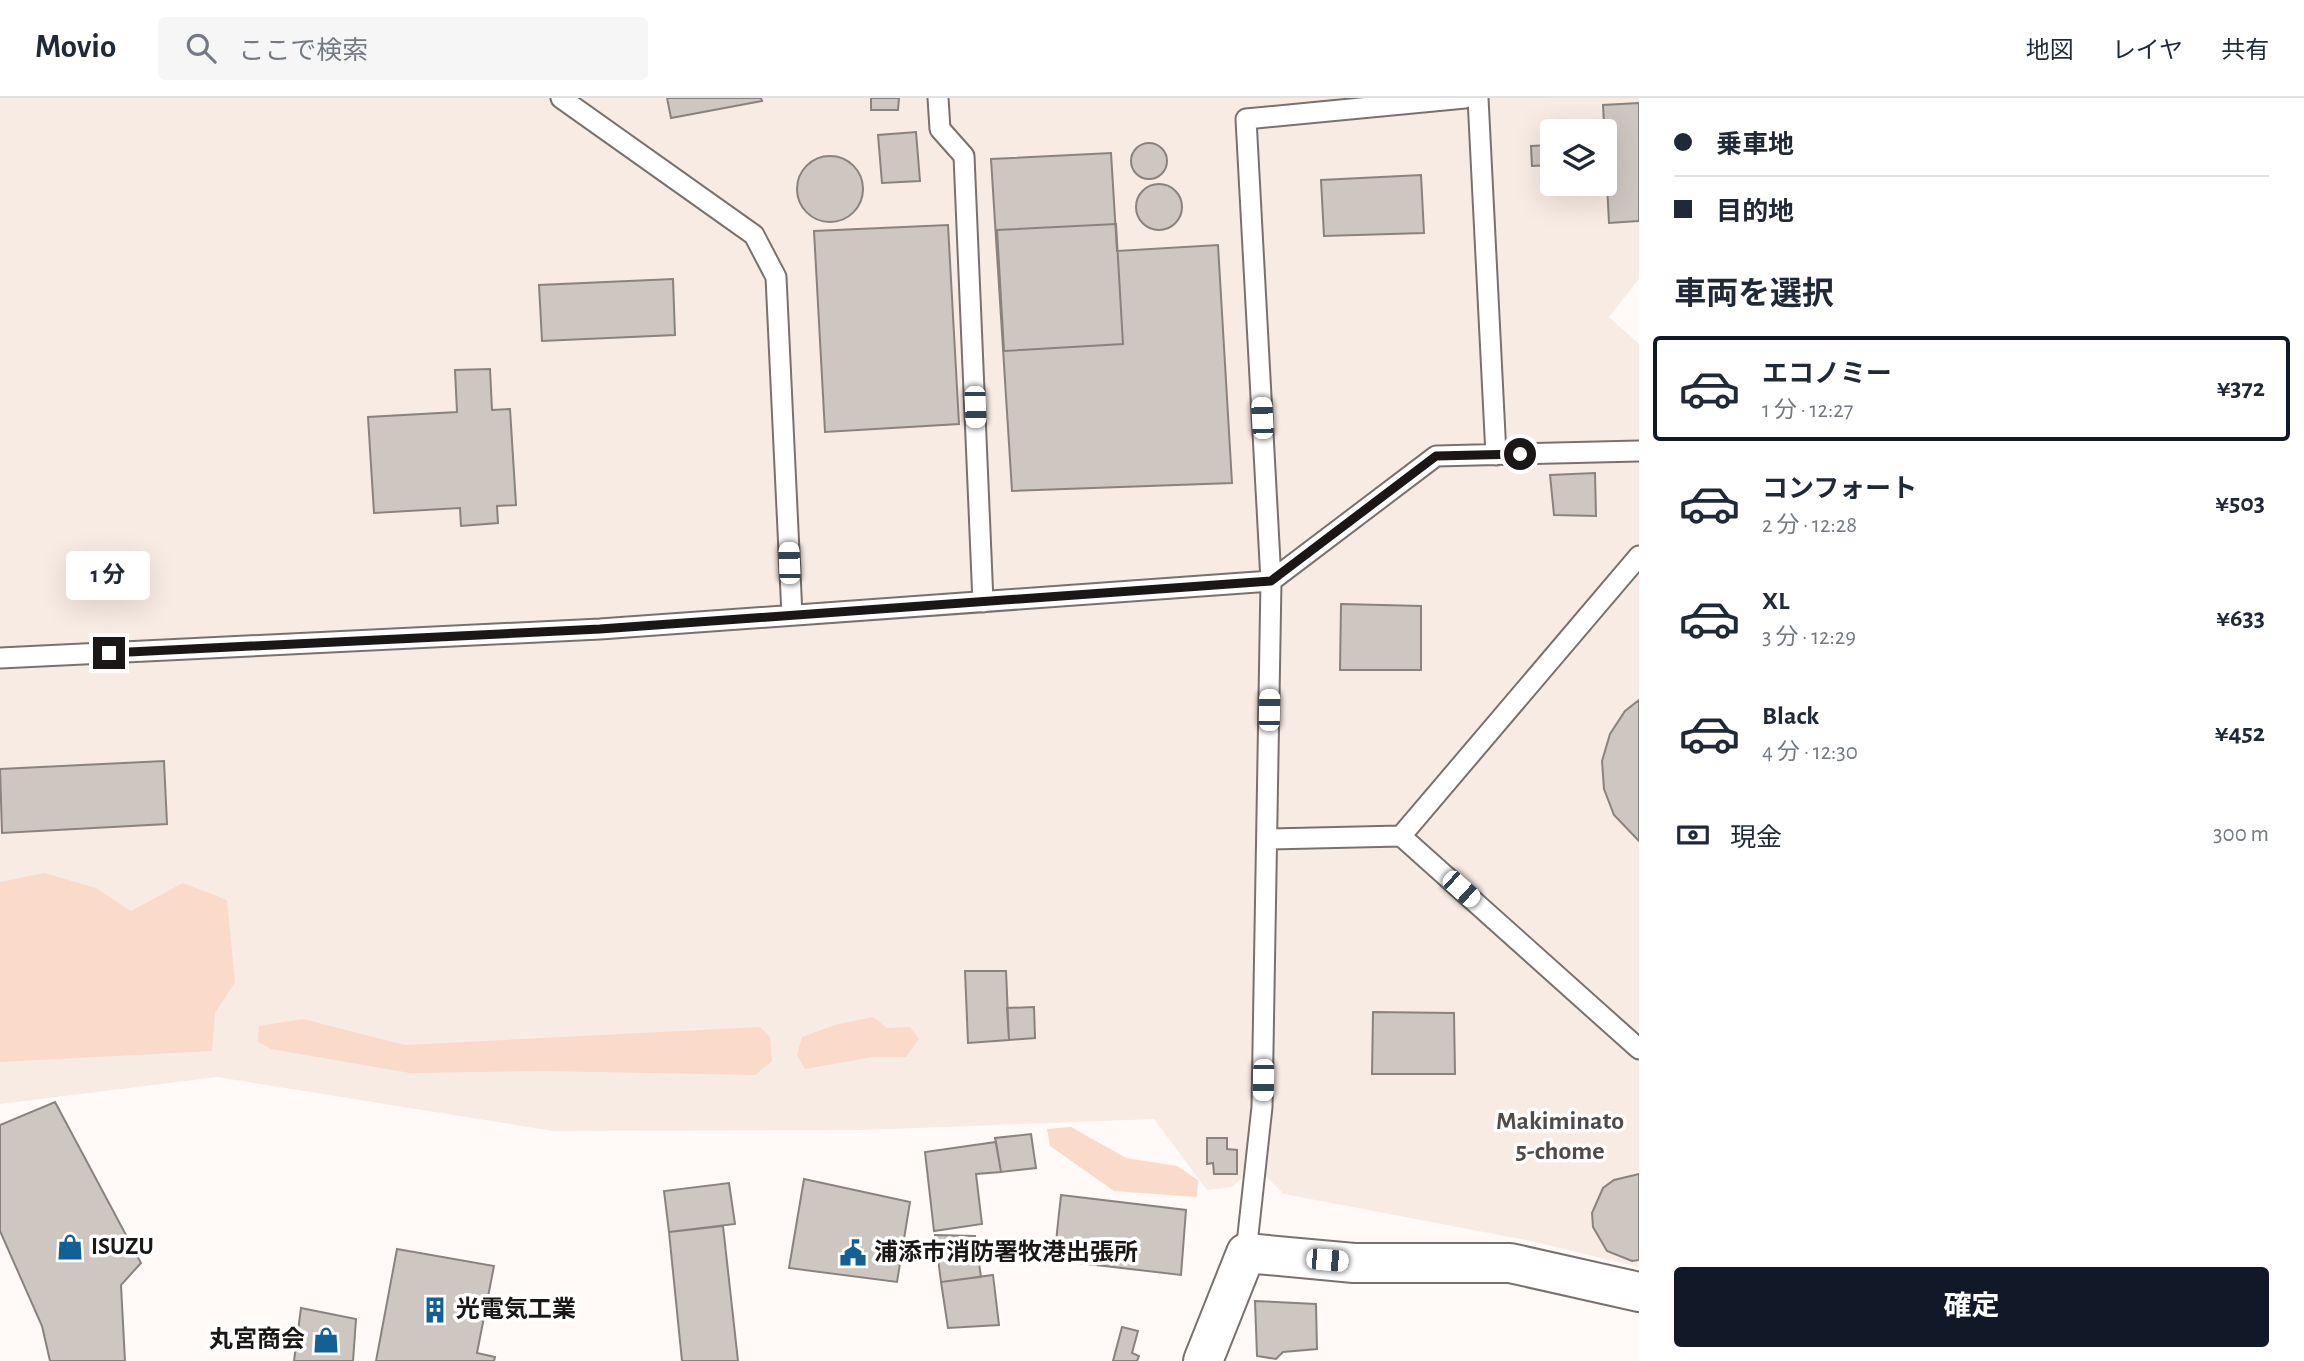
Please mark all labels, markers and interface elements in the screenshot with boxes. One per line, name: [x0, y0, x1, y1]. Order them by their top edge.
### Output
search box: [158, 17, 648, 80]
icon: search: [182, 29, 220, 67]
text: Movio: [35, 31, 116, 64]
text: ここで検索: [238, 38, 368, 64]
text: 地図: [2026, 39, 2074, 63]
text: レイヤ: [2112, 39, 2183, 63]
text: 共有: [2221, 39, 2269, 63]
map controls: [1540, 119, 1617, 196]
button: layers: [1540, 119, 1617, 196]
text: 乗車地: [1716, 132, 1794, 158]
text: 目的地: [1716, 199, 1794, 225]
text: 車両を選択: [1674, 278, 1834, 310]
icon: car: [1678, 357, 1741, 420]
text: エコノミー: [1762, 361, 1892, 387]
text: ¥372: [2217, 375, 2265, 401]
car: [964, 386, 987, 428]
car: [1251, 396, 1274, 440]
text: 1 分 · 12:27: [1762, 399, 1853, 422]
route start: [1504, 438, 1536, 470]
icon: car: [1678, 472, 1741, 535]
text: コンフォート: [1762, 476, 1917, 502]
text: ¥503: [2215, 490, 2265, 516]
text: 2 分 · 12:28: [1762, 514, 1857, 537]
car: [778, 542, 801, 584]
callout: 1 分: [67, 552, 151, 601]
text: 1 分: [91, 564, 125, 587]
icon: car: [1678, 587, 1741, 650]
text: XL: [1762, 588, 1789, 614]
text: ¥633: [2216, 605, 2265, 631]
text: 3 分 · 12:29: [1762, 626, 1856, 649]
route end: [93, 637, 125, 669]
car: [1259, 689, 1280, 731]
icon: car: [1678, 702, 1741, 765]
text: Black: [1762, 703, 1819, 729]
text: ¥452: [2215, 720, 2265, 746]
text: 4 分 · 12:30: [1762, 741, 1858, 764]
icon: cash: [1674, 816, 1712, 854]
text: 300 m: [2213, 823, 2269, 846]
text: 現金: [1730, 825, 1782, 851]
car: [1439, 867, 1484, 911]
car: [1253, 1059, 1274, 1101]
district label: Makiminato 5-chome: [1496, 1108, 1624, 1164]
shop icon: ISUZU: [55, 1232, 85, 1262]
place label: ISUZU: [91, 1235, 154, 1259]
public building icon: 浦添市消防署牧港出張所: [838, 1238, 868, 1268]
place label: 浦添市消防署牧港出張所: [874, 1239, 1138, 1265]
car: [1306, 1248, 1349, 1272]
button: 確定: [1674, 1267, 2269, 1347]
building icon: 光電気工業: [420, 1295, 450, 1325]
place label: 光電気工業: [456, 1296, 576, 1322]
shop icon: 丸宮商会: [311, 1325, 341, 1355]
place label: 丸宮商会: [209, 1326, 305, 1352]

